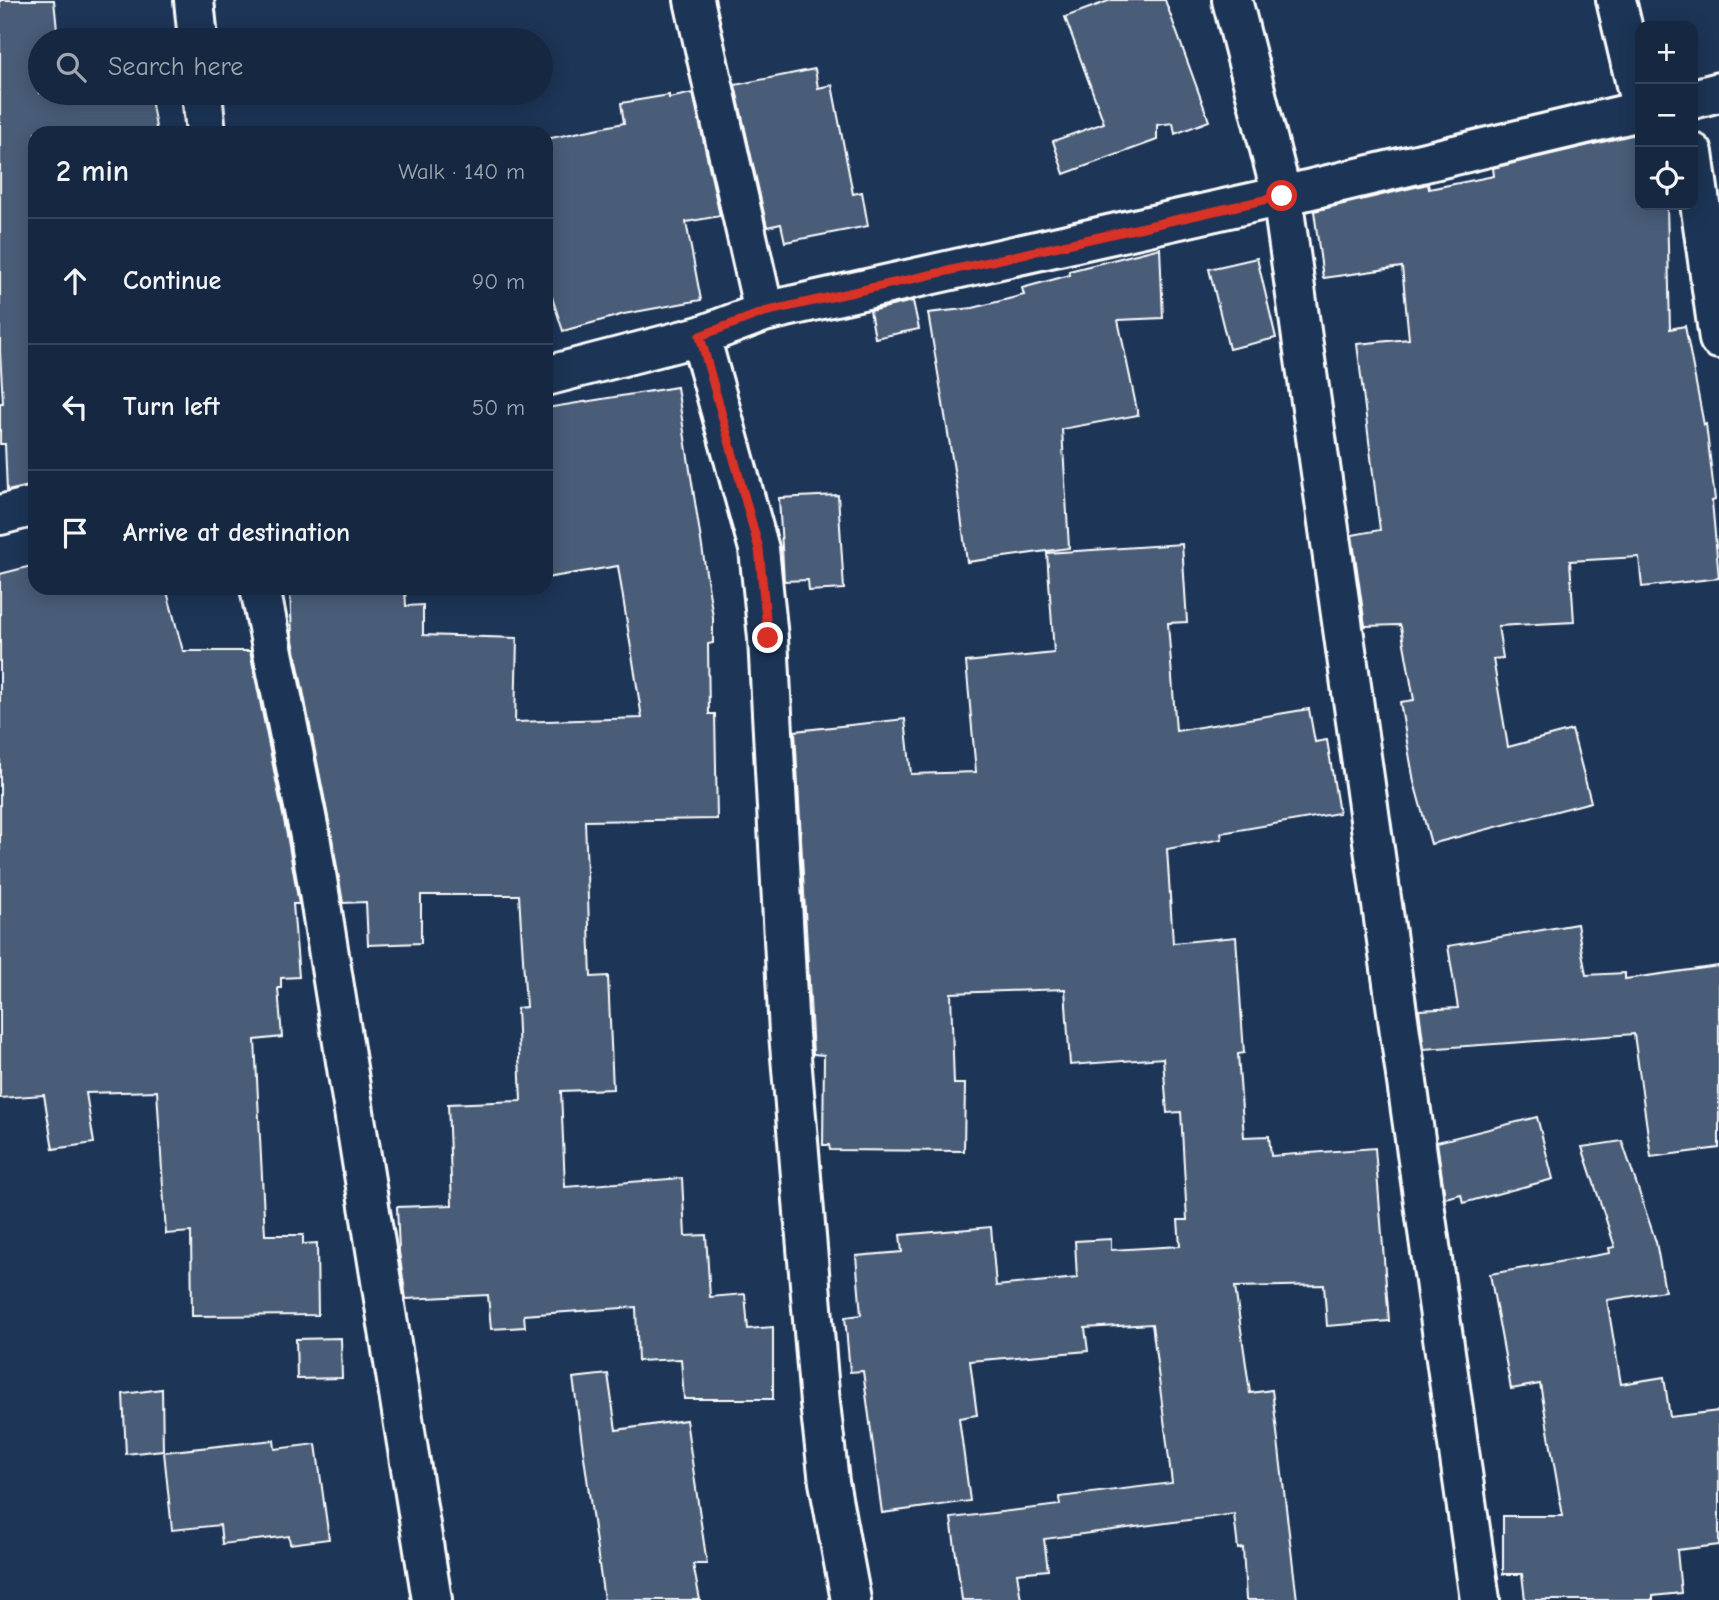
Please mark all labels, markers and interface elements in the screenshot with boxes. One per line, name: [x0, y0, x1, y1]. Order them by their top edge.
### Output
map controls: [1635, 21, 1698, 210]
button: +: [1635, 21, 1698, 84]
search box: [28, 28, 553, 105]
icon: search: [52, 48, 90, 86]
text: Search here: [108, 52, 243, 82]
button: −: [1635, 84, 1698, 147]
button: locate: [1635, 147, 1698, 210]
text: 2 min: [56, 154, 129, 189]
text: Walk · 140 m: [398, 158, 525, 185]
route start: [1266, 180, 1297, 211]
icon: ahead: [56, 262, 94, 300]
text: Continue: [123, 266, 221, 296]
text: 90 m: [472, 268, 525, 295]
icon: left: [56, 388, 94, 426]
text: Turn left: [123, 392, 220, 422]
text: 50 m: [472, 394, 525, 421]
icon: arrive: [56, 514, 94, 552]
text: Arrive at destination: [123, 518, 350, 548]
route end: [752, 622, 783, 653]

